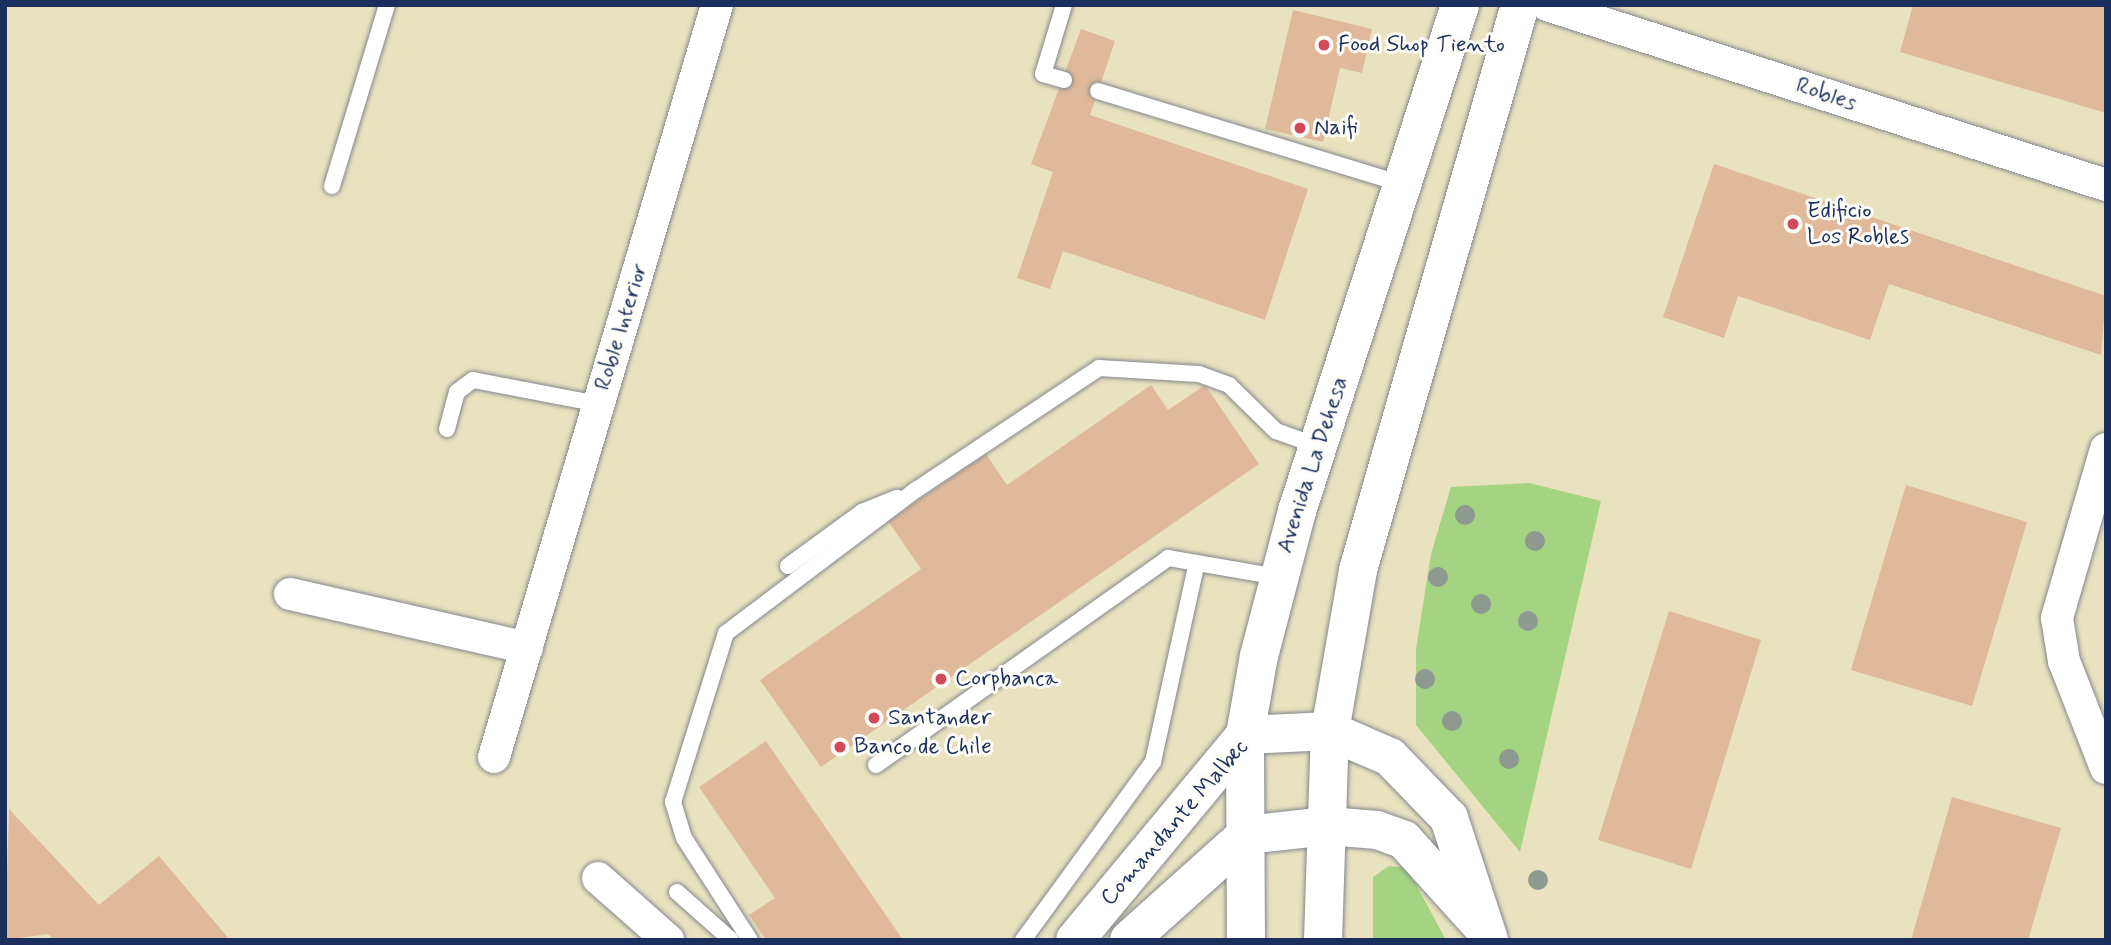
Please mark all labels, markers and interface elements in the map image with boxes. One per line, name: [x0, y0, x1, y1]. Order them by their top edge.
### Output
place label: Food Shop Tiento: [1338, 31, 1493, 59]
marker: Food Shop Tiento: [1316, 37, 1332, 53]
street label: Robles: [1792, 72, 1860, 118]
place label: Naifi: [1314, 114, 1358, 142]
marker: Naifi: [1292, 120, 1308, 136]
place label: Edificio Los Robles: [1807, 197, 1910, 251]
marker: Edificio Los Robles: [1785, 216, 1801, 232]
street label: Roble Interior: [589, 258, 655, 396]
street label: Avenida La Dehesa: [1271, 372, 1355, 558]
place label: Corpbanca: [955, 665, 1058, 693]
marker: Corpbanca: [933, 671, 949, 687]
place label: Santander: [888, 704, 992, 732]
marker: Santander: [866, 710, 882, 726]
place label: Banco de Chile: [854, 733, 995, 761]
street label: Comandante Malbec: [1095, 734, 1255, 912]
marker: Banco de Chile: [832, 739, 848, 755]

